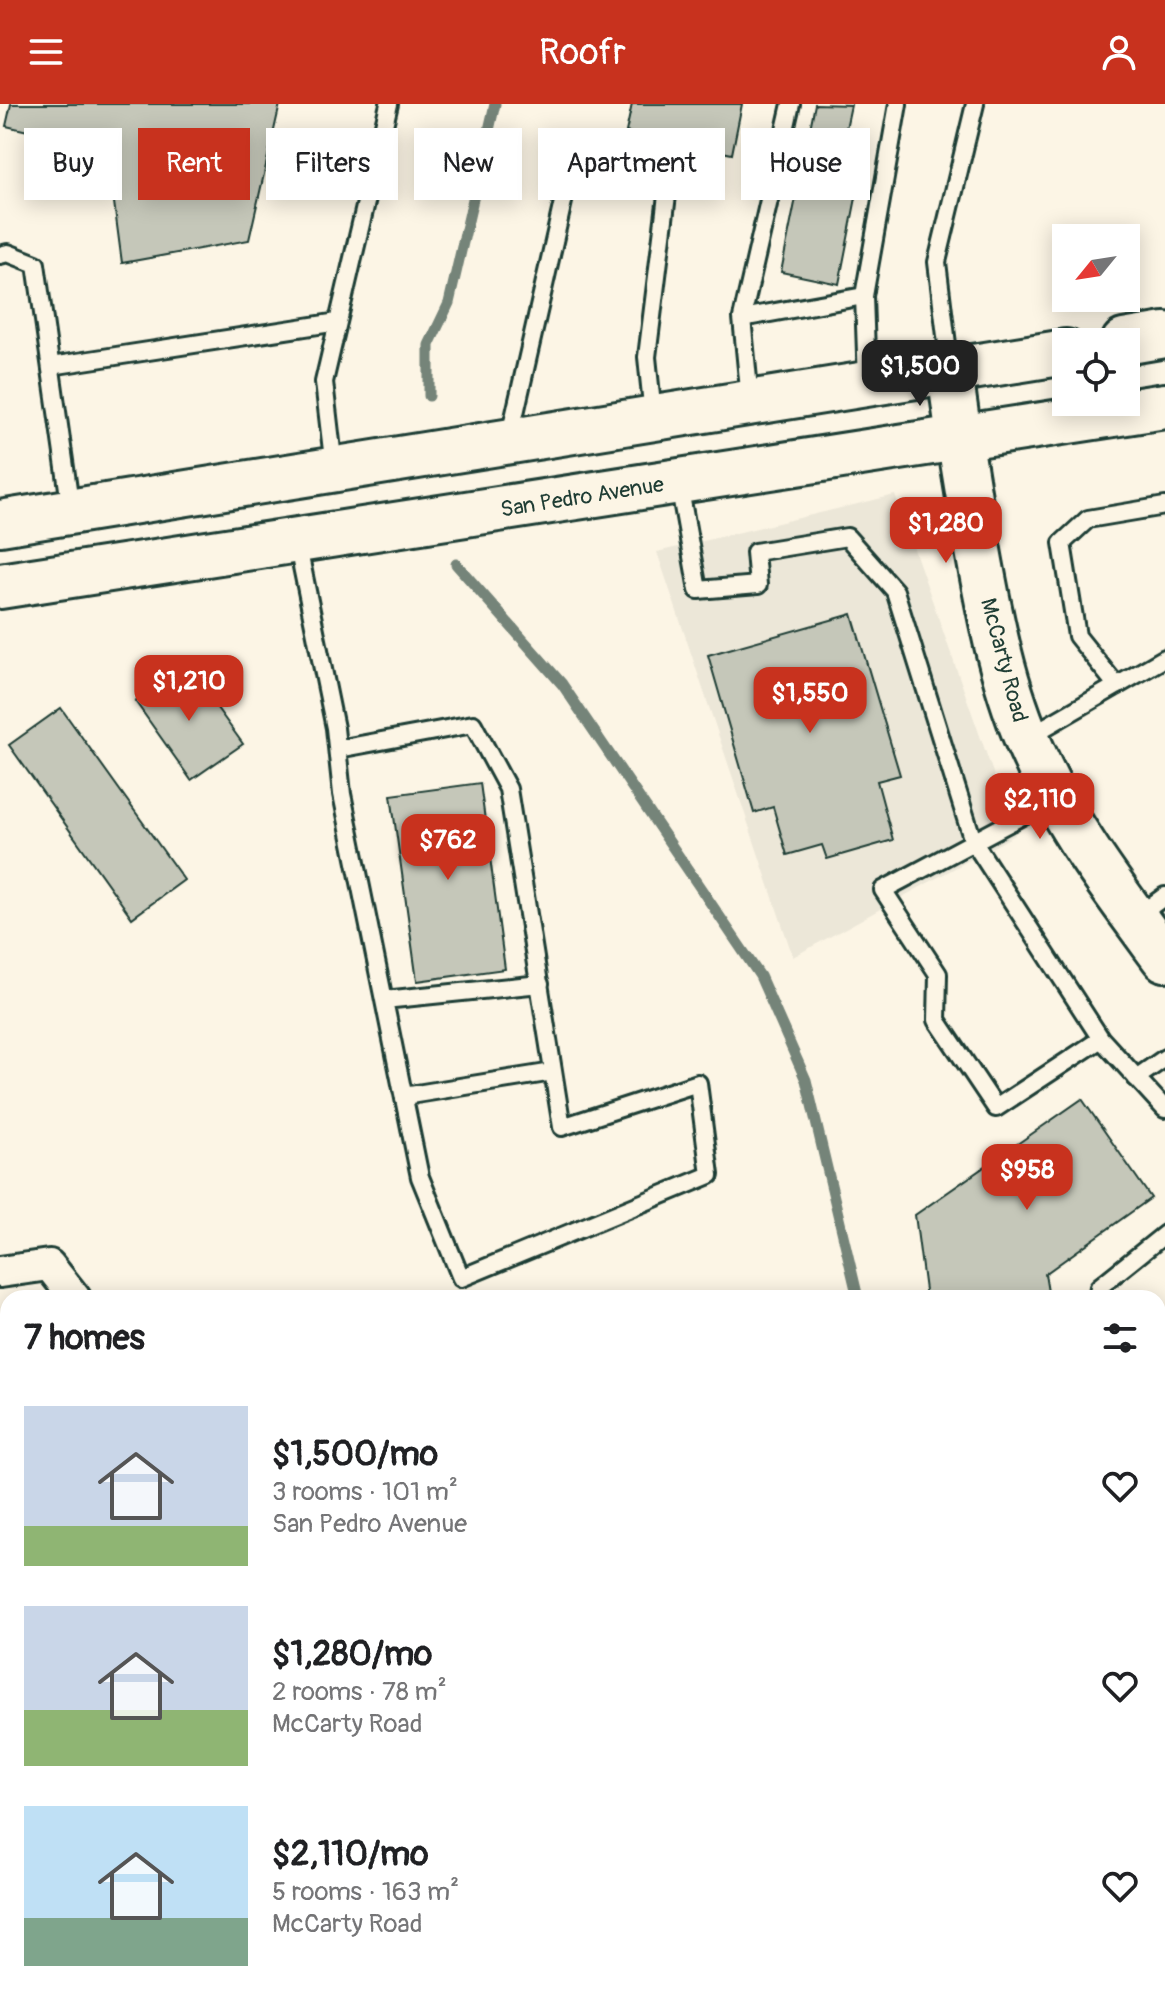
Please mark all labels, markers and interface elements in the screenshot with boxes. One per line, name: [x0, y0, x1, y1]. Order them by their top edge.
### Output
icon: menu: [24, 30, 68, 74]
text: Roofr: [539, 30, 626, 75]
icon: person: [1097, 30, 1141, 74]
chip: Buy: [24, 128, 122, 200]
chip: Rent: [138, 128, 250, 200]
chip: Filters: [266, 128, 398, 200]
chip: New: [414, 128, 522, 200]
chip: Apartment: [538, 128, 725, 200]
chip: House: [741, 128, 870, 200]
north arrow: [1052, 224, 1140, 312]
map controls: [1052, 224, 1140, 416]
button: locate: [1052, 328, 1140, 416]
pin: $1,500: [855, 340, 985, 408]
text: $1,500: [880, 350, 960, 382]
street label: San Pedro Avenue: [498, 470, 666, 524]
pin: $1,280: [881, 497, 1011, 565]
text: $1,280: [908, 507, 984, 539]
street label: McCarty Road: [974, 595, 1034, 725]
pin: $1,210: [124, 655, 254, 723]
text: $1,210: [152, 665, 226, 697]
pin: $1,550: [745, 667, 875, 735]
text: $1,550: [772, 677, 848, 709]
pin: $2,110: [975, 773, 1105, 841]
text: $2,110: [1003, 783, 1077, 815]
pin: $762: [401, 814, 495, 882]
text: $762: [419, 824, 477, 856]
pin: $958: [980, 1144, 1074, 1212]
text: $958: [1000, 1154, 1054, 1186]
icon: filters: [1098, 1316, 1142, 1360]
text: 7 homes: [24, 1317, 145, 1360]
text: $1,500/mo: [272, 1433, 438, 1476]
icon: home: [88, 1438, 184, 1534]
icon: heart: [1098, 1464, 1142, 1508]
text: 3 rooms · 101 m²: [272, 1476, 458, 1508]
text: San Pedro Avenue: [272, 1508, 467, 1540]
text: $1,280/mo: [272, 1633, 432, 1676]
icon: home: [88, 1638, 184, 1734]
icon: heart: [1098, 1664, 1142, 1708]
text: 2 rooms · 78 m²: [272, 1676, 447, 1708]
text: McCarty Road: [272, 1708, 422, 1740]
text: $2,110/mo: [272, 1833, 429, 1876]
icon: home: [88, 1838, 184, 1934]
icon: heart: [1098, 1864, 1142, 1908]
text: 5 rooms · 163 m²: [272, 1876, 459, 1908]
text: McCarty Road: [272, 1908, 422, 1940]

